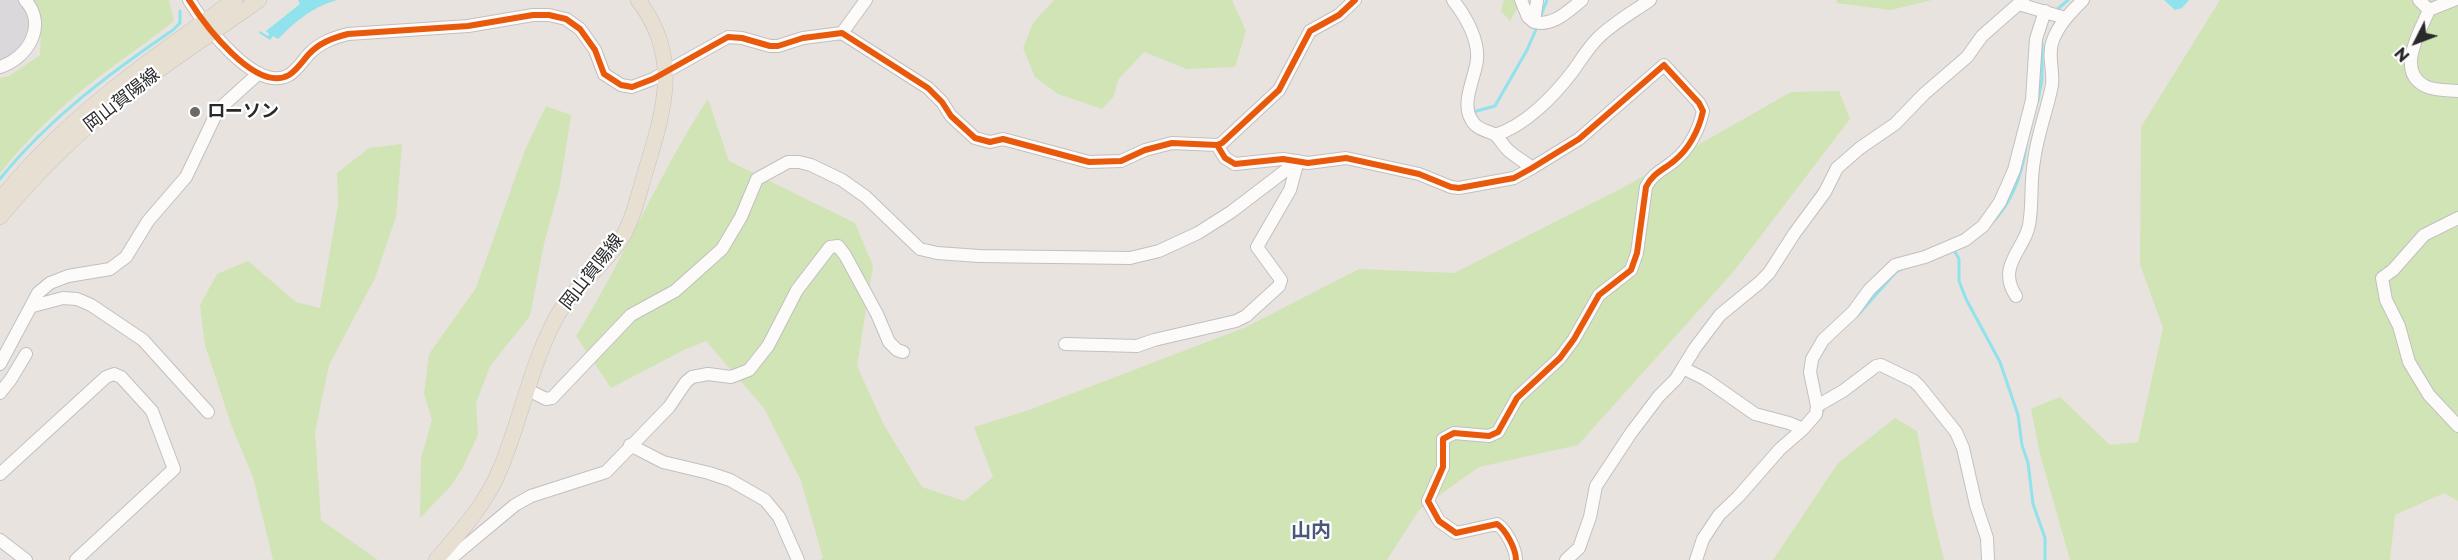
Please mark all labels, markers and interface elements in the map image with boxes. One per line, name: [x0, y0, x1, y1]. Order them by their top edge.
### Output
north arrow: [2386, 12, 2446, 72]
text: N: [2391, 43, 2414, 66]
street label: 岡山賀陽線: [80, 64, 164, 136]
place label: ローソン: [207, 101, 279, 123]
marker: ローソン: [188, 105, 202, 119]
street label: 岡山賀陽線: [556, 230, 628, 314]
district label: 山内: [1291, 519, 1331, 543]

